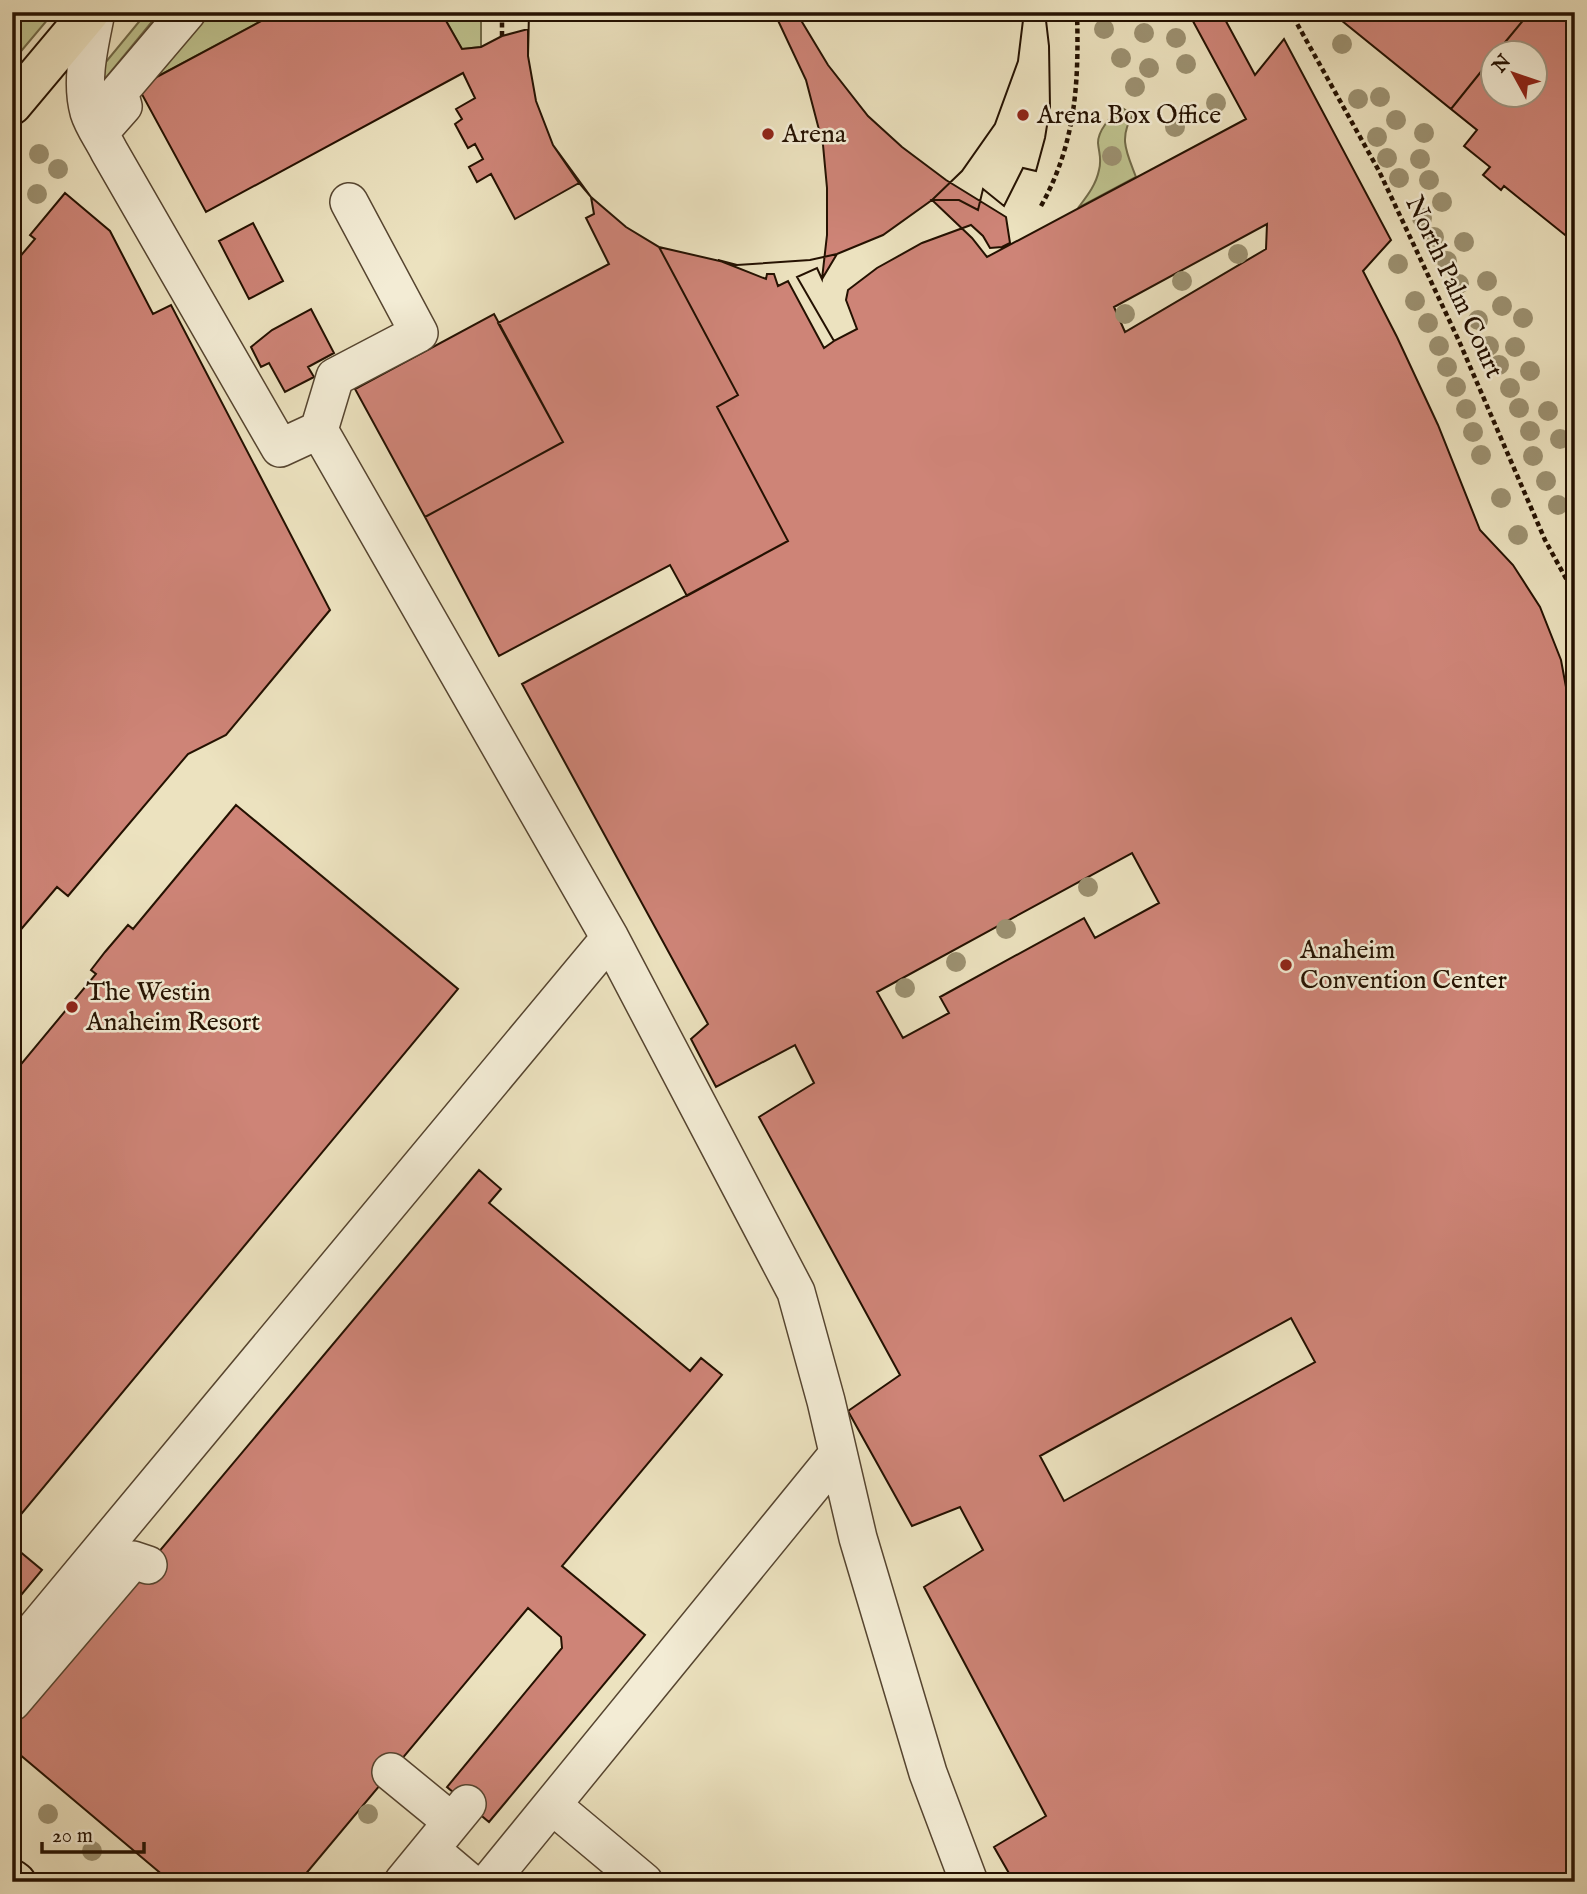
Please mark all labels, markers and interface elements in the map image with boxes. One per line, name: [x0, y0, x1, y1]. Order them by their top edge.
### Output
north arrow: [1478, 38, 1548, 108]
text: N: [1487, 50, 1517, 79]
place label: Arena Box Office: [1036, 99, 1221, 132]
marker: Arena Box Office: [1015, 107, 1031, 123]
place label: Arena: [781, 118, 847, 151]
marker: Arena: [760, 126, 776, 142]
street label: North Palm Court: [1397, 191, 1511, 383]
place label: Anaheim Convention Center: [1299, 934, 1508, 997]
marker: Anaheim Convention Center: [1278, 957, 1294, 973]
place label: The Westin Anaheim Resort: [85, 976, 260, 1039]
marker: The Westin Anaheim Resort: [64, 999, 80, 1015]
scale bar: [42, 1810, 144, 1854]
text: 20 m: [52, 1823, 93, 1850]

